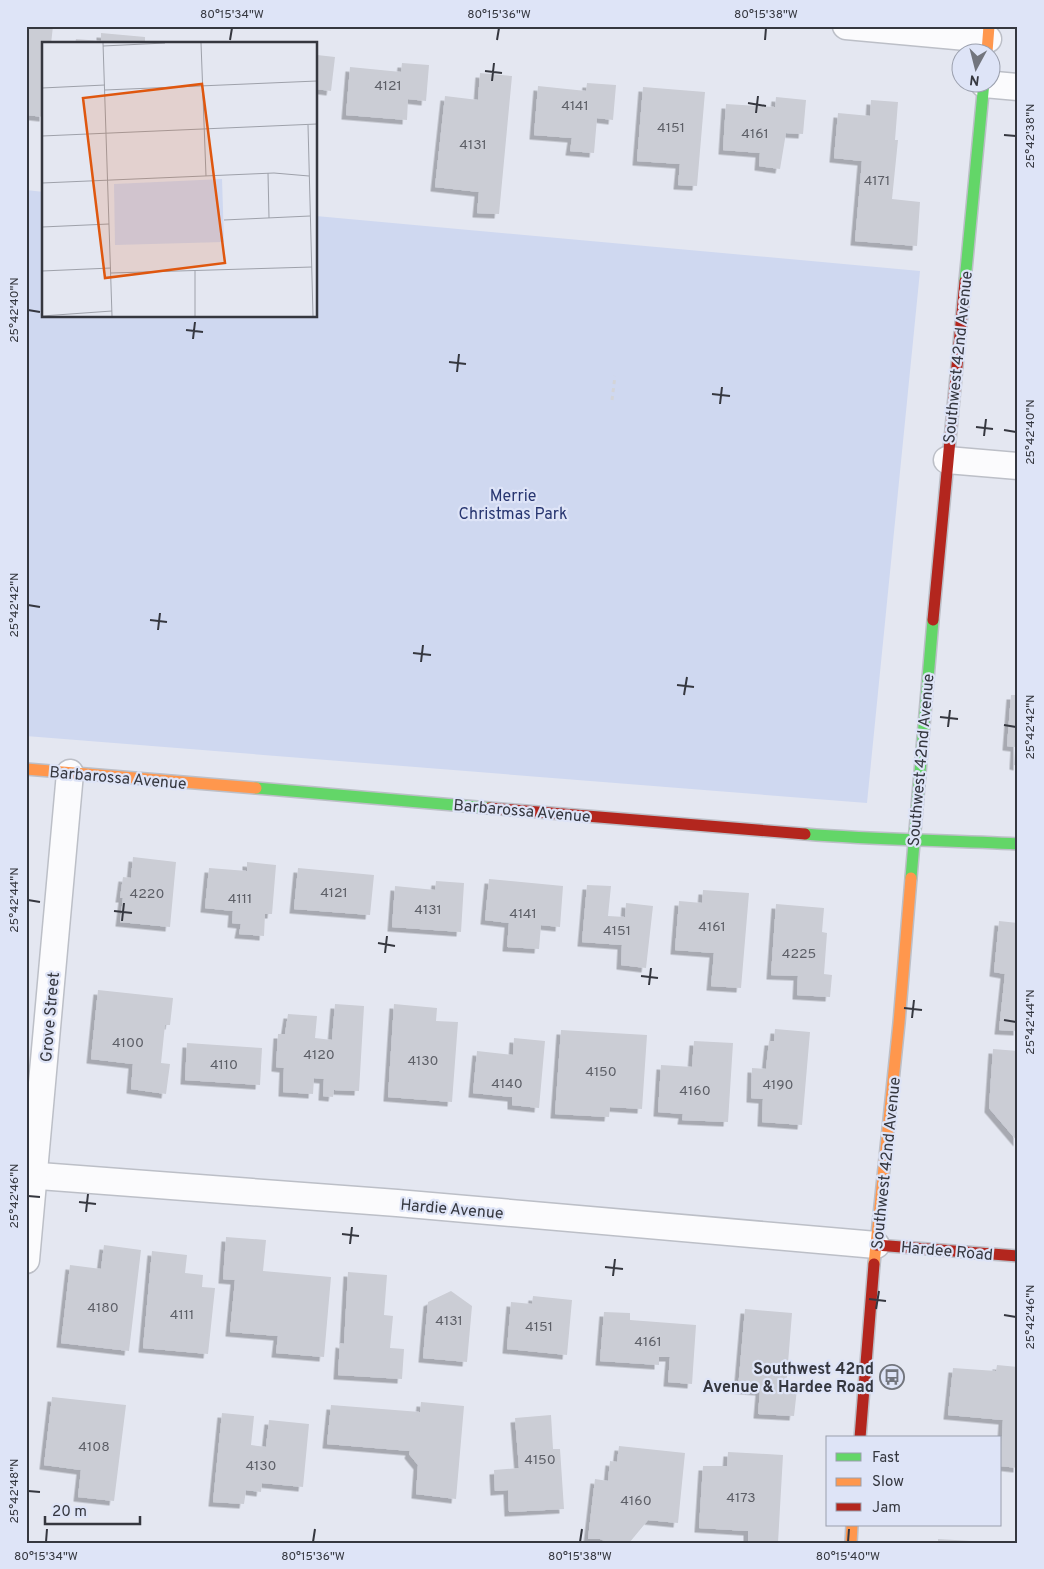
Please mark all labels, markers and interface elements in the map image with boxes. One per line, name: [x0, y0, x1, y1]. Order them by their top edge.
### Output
text: 80°15'34"W: [200, 7, 264, 23]
text: 80°15'36"W: [467, 7, 531, 23]
text: 80°15'38"W: [734, 7, 798, 23]
inset map: [42, 42, 318, 318]
north arrow: [952, 42, 1002, 92]
text: N: [969, 70, 981, 88]
house number: 4121: [374, 78, 402, 95]
house number: 4141: [561, 98, 589, 115]
text: 25°42'38"N: [1023, 104, 1039, 168]
house number: 4151: [657, 120, 685, 137]
house number: 4161: [741, 126, 769, 143]
house number: 4131: [459, 137, 487, 154]
house number: 4171: [864, 173, 890, 190]
street label: Southwest 42nd Avenue: [940, 270, 978, 444]
text: 25°42'40"N: [7, 277, 23, 343]
text: 25°42'40"N: [1023, 399, 1039, 465]
park label: Merrie Christmas Park: [459, 487, 567, 525]
text: 25°42'42"N: [7, 572, 23, 638]
street label: Southwest 42nd Avenue: [904, 673, 940, 847]
text: 25°42'42"N: [1023, 694, 1039, 760]
street label: Barbarossa Avenue: [48, 763, 187, 795]
street label: Barbarossa Avenue: [452, 796, 591, 828]
text: 25°42'44"N: [7, 867, 23, 933]
house number: 4121: [320, 885, 348, 902]
house number: 4220: [130, 886, 164, 903]
house number: 4111: [228, 891, 252, 908]
house number: 4131: [414, 902, 442, 919]
house number: 4141: [509, 906, 537, 923]
house number: 4161: [698, 919, 726, 936]
house number: 4151: [603, 923, 631, 940]
house number: 4225: [782, 946, 816, 963]
street label: Grove Street: [37, 971, 65, 1063]
text: 25°42'44"N: [1023, 989, 1039, 1055]
house number: 4100: [112, 1035, 144, 1052]
house number: 4120: [303, 1047, 335, 1064]
house number: 4130: [407, 1053, 439, 1070]
house number: 4110: [210, 1057, 238, 1074]
house number: 4150: [585, 1064, 617, 1081]
house number: 4140: [491, 1076, 523, 1093]
street label: Southwest 42nd Avenue: [868, 1076, 906, 1250]
house number: 4190: [762, 1077, 794, 1094]
house number: 4160: [679, 1083, 711, 1100]
text: 25°42'46"N: [7, 1163, 23, 1229]
street label: Hardie Avenue: [399, 1196, 504, 1224]
street label: Hardee Road: [900, 1238, 994, 1266]
text: 25°42'46"N: [1023, 1284, 1039, 1350]
house number: 4180: [87, 1300, 119, 1317]
house number: 4111: [170, 1307, 194, 1324]
house number: 4131: [435, 1313, 463, 1330]
house number: 4151: [525, 1319, 553, 1336]
house number: 4161: [634, 1334, 662, 1351]
place label: Southwest 42nd Avenue & Hardee Road: [703, 1360, 874, 1398]
bus stop icon: Southwest 42nd Avenue & Hardee Road: [879, 1364, 905, 1390]
legend: [826, 1436, 1002, 1526]
house number: 4108: [78, 1439, 110, 1456]
text: Fast: [872, 1449, 900, 1468]
house number: 4150: [524, 1452, 556, 1469]
text: 25°42'48"N: [7, 1458, 23, 1524]
house number: 4130: [245, 1458, 277, 1475]
text: Slow: [872, 1473, 904, 1492]
house number: 4173: [726, 1490, 756, 1507]
house number: 4160: [620, 1493, 652, 1510]
scale bar: [45, 1494, 140, 1526]
text: Jam: [872, 1499, 901, 1518]
text: 20 m: [52, 1503, 87, 1522]
text: 80°15'34"W: [14, 1549, 78, 1565]
text: 80°15'36"W: [281, 1549, 345, 1565]
text: 80°15'38"W: [548, 1549, 612, 1565]
text: 80°15'40"W: [816, 1549, 880, 1565]

